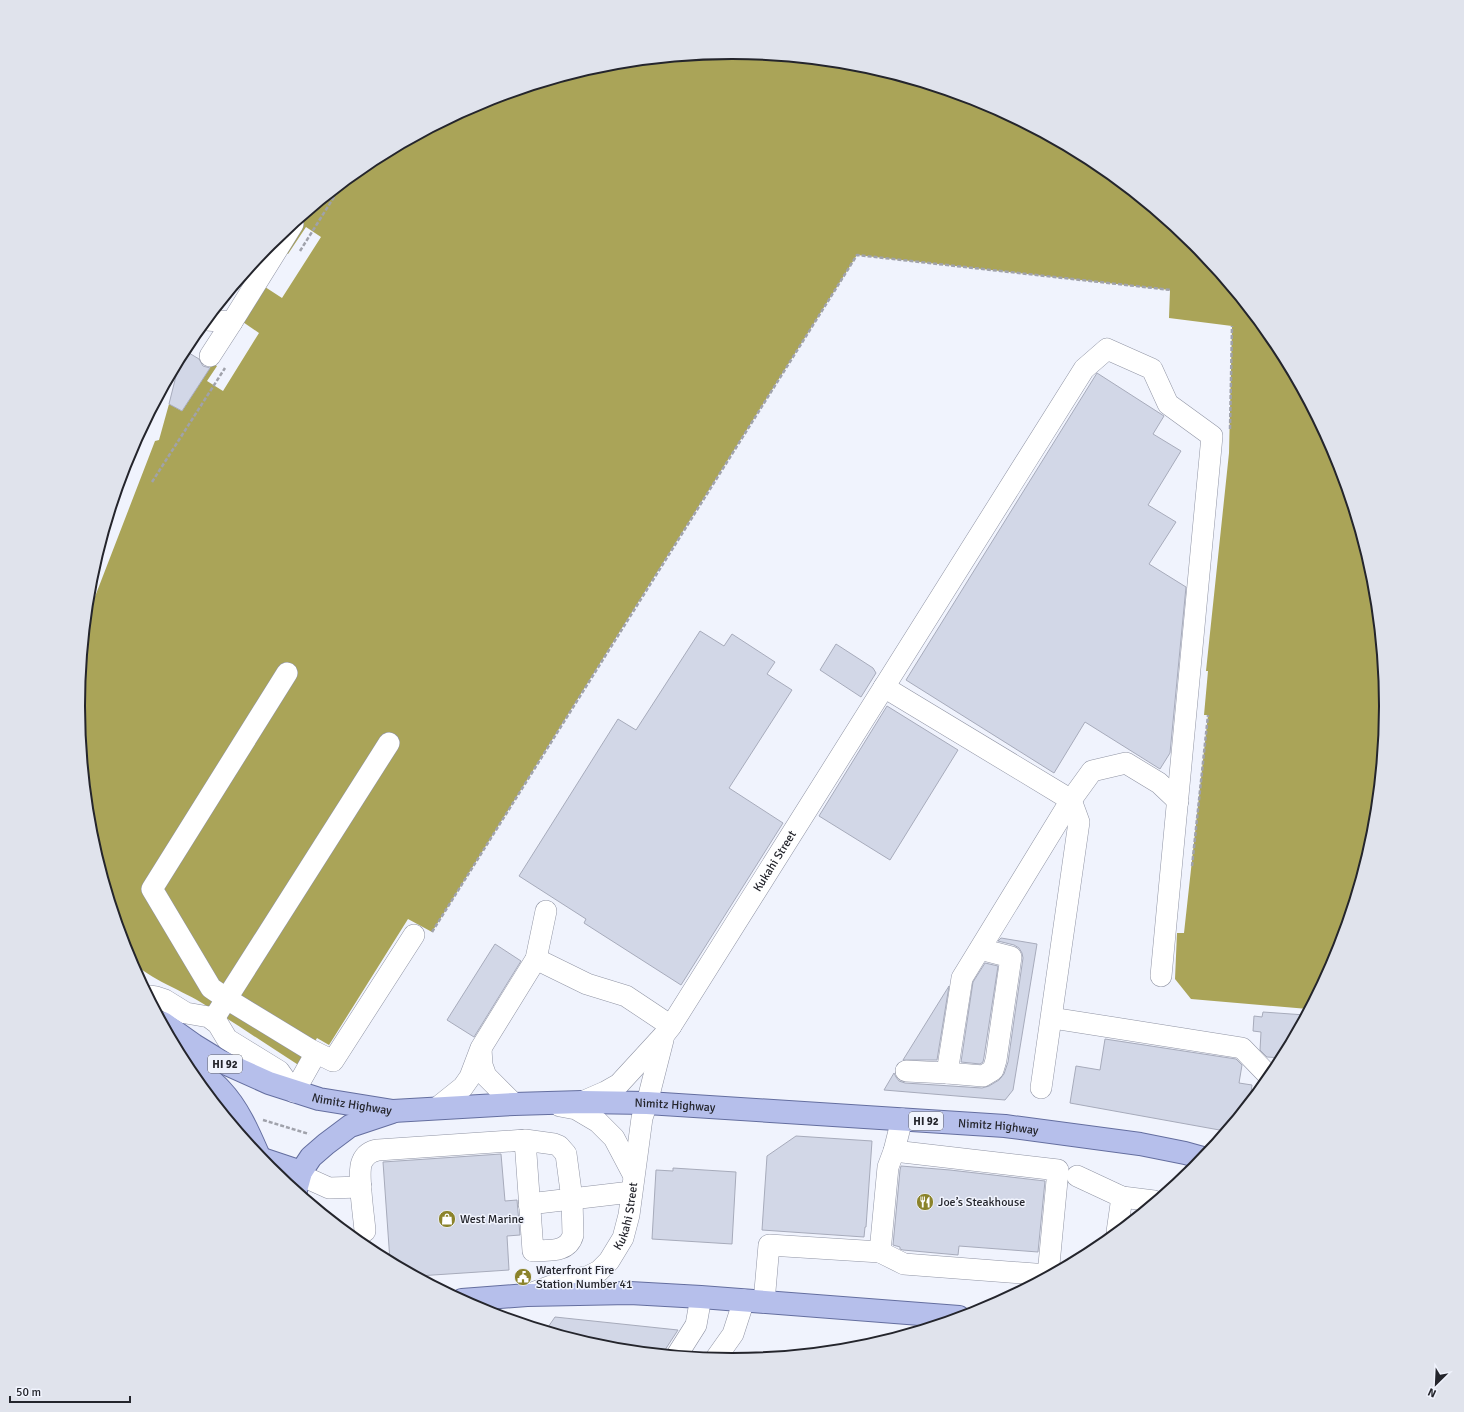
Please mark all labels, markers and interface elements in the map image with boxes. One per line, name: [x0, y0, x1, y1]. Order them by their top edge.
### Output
street label: Kukahi Street: [750, 828, 800, 895]
road number: HI 92: [208, 1055, 242, 1073]
street label: Nimitz Highway: [310, 1090, 393, 1119]
street label: Nimitz Highway: [635, 1096, 716, 1115]
road number: HI 92: [909, 1112, 943, 1130]
street label: Nimitz Highway: [957, 1116, 1040, 1138]
street label: Kukahi Street: [610, 1181, 641, 1253]
restaurant icon: Joe’s Steakhouse: [915, 1192, 935, 1212]
place label: Joe’s Steakhouse: [938, 1195, 1025, 1210]
shop icon: West Marine: [437, 1209, 457, 1229]
place label: West Marine: [460, 1212, 524, 1227]
place label: Waterfront Fire Station Number 41: [536, 1263, 632, 1292]
public building icon: Waterfront Fire Station Number 41: [513, 1267, 533, 1287]
north arrow: [1416, 1364, 1456, 1404]
scale bar: [10, 1378, 130, 1404]
text: 50 m: [16, 1385, 41, 1400]
text: N: [1426, 1385, 1438, 1400]

